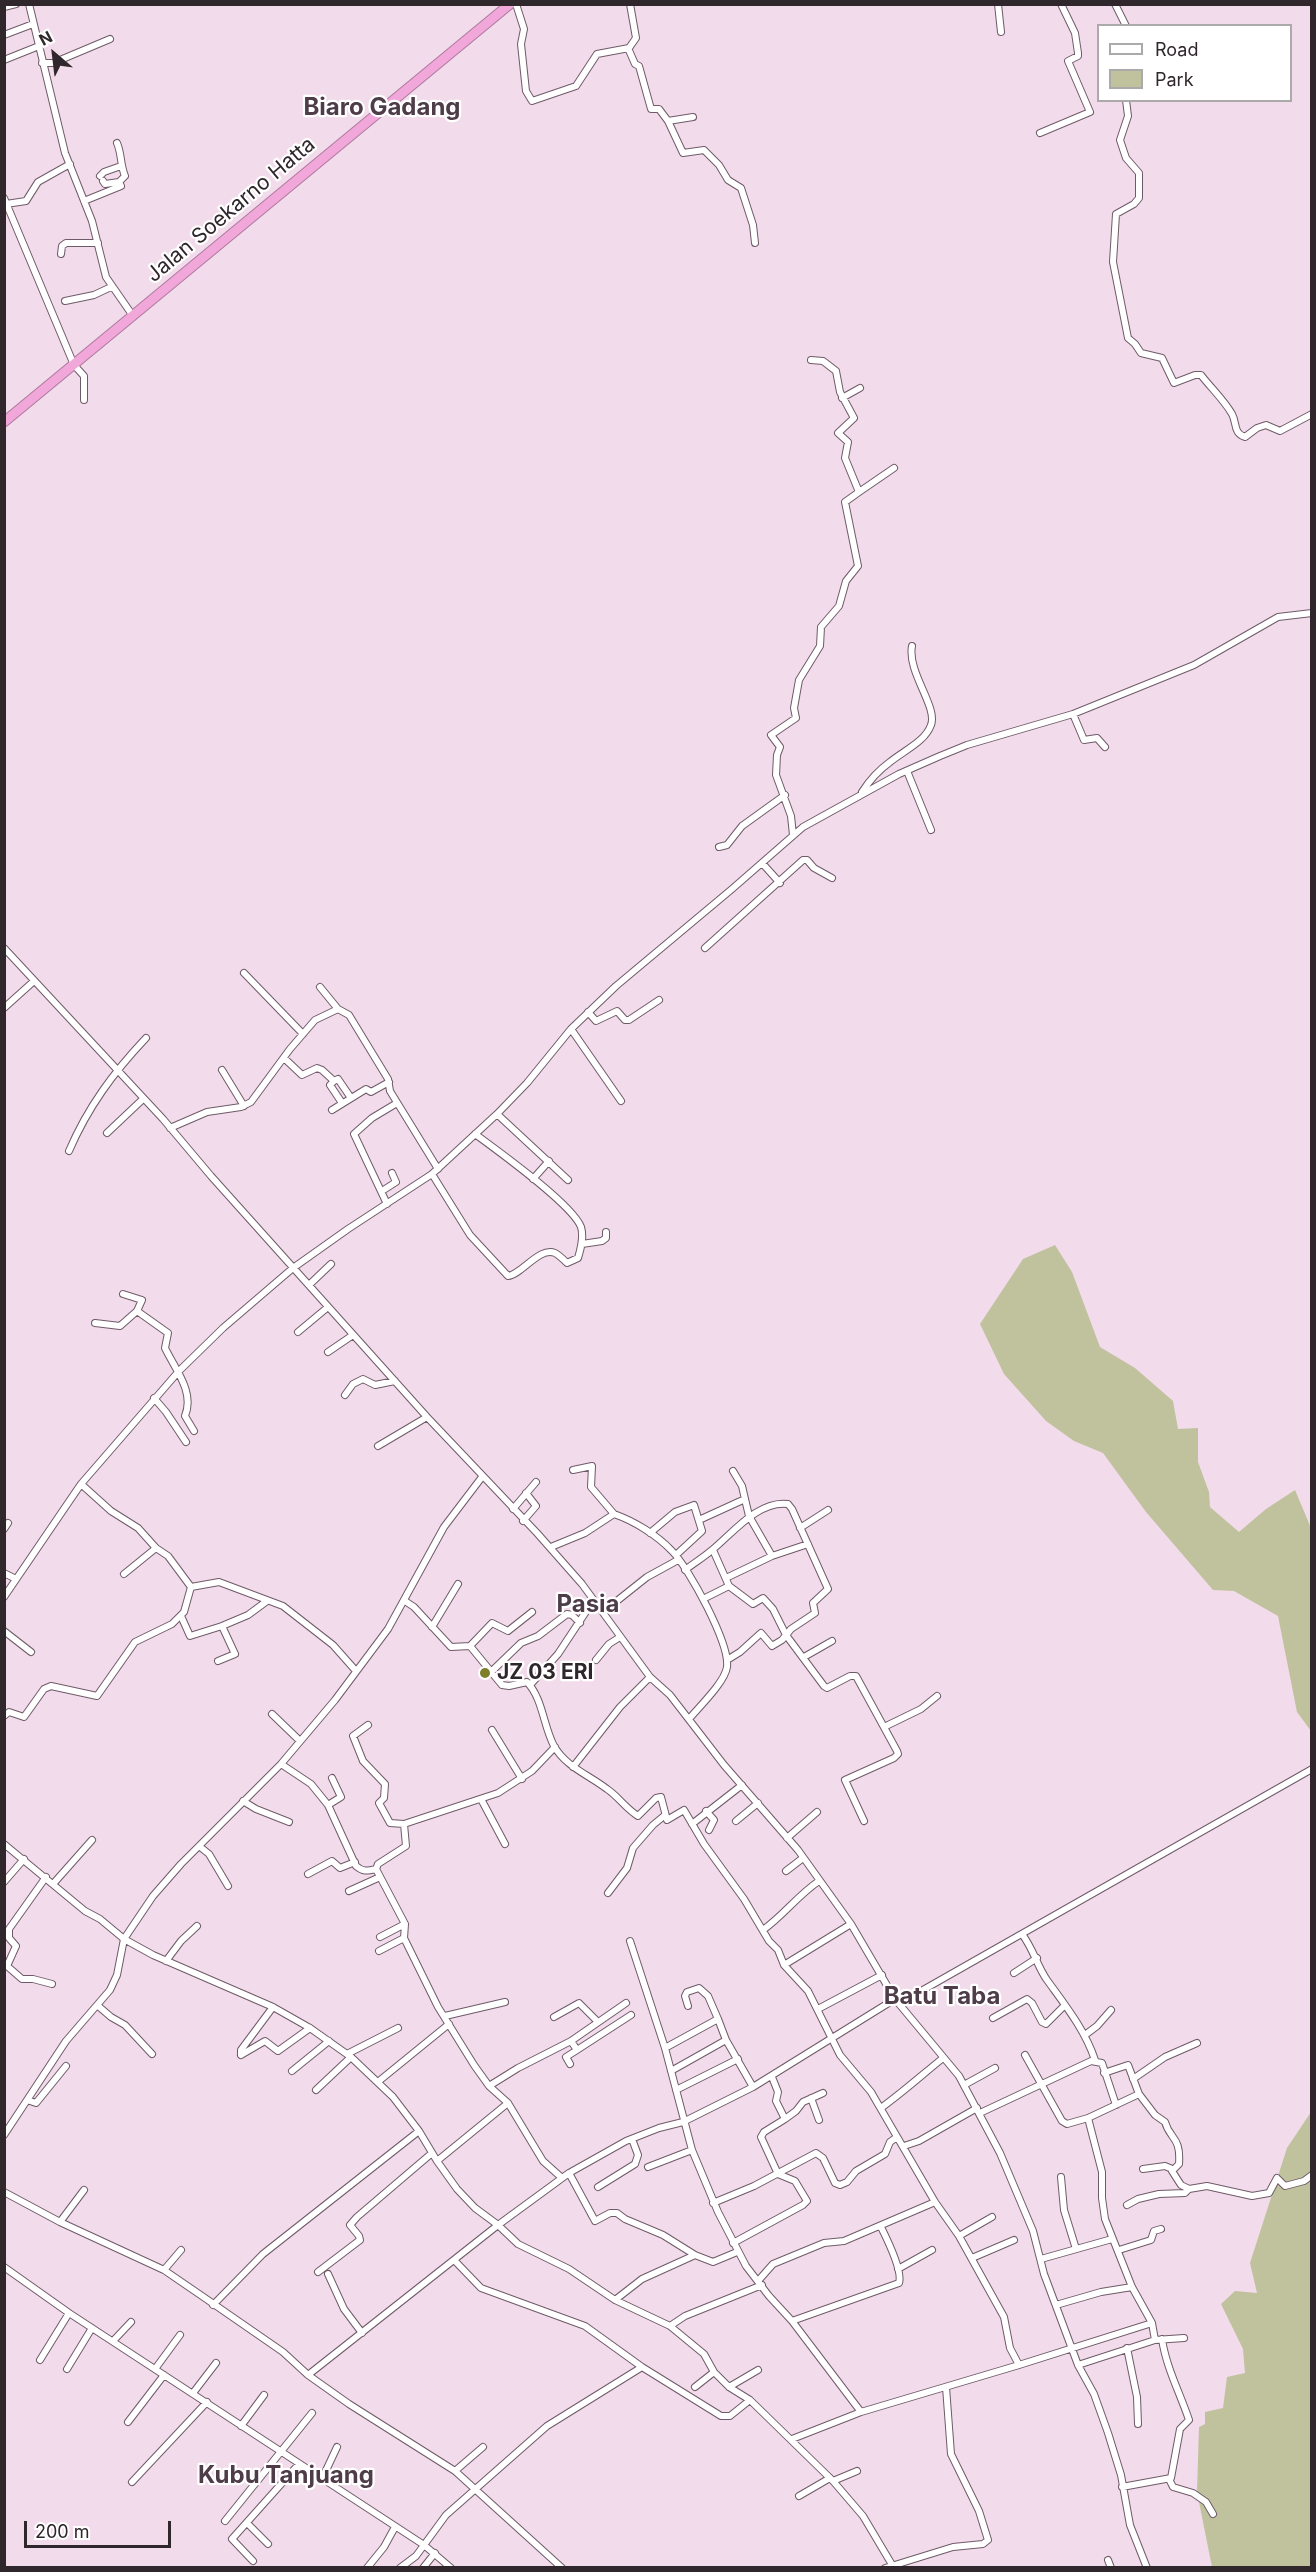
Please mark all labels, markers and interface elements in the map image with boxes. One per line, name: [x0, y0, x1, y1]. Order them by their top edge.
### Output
north arrow: [24, 24, 84, 84]
legend: [1097, 24, 1292, 102]
text: N: [35, 26, 56, 50]
text: Road: [1155, 39, 1198, 60]
text: Park: [1155, 69, 1194, 90]
district label: Biaro Gadang: [303, 94, 461, 122]
street label: Jalan Soekarno Hatta: [142, 132, 320, 288]
district label: Pasia: [556, 1591, 620, 1619]
place label: JZ 03 ERI: [497, 1660, 593, 1686]
marker: JZ 03 ERI: [478, 1666, 492, 1680]
district label: Batu Taba: [884, 1983, 1000, 2011]
district label: Kubu Tanjuang: [198, 2462, 374, 2490]
scale bar: [27, 2509, 174, 2547]
text: 200 m: [35, 2521, 90, 2542]

